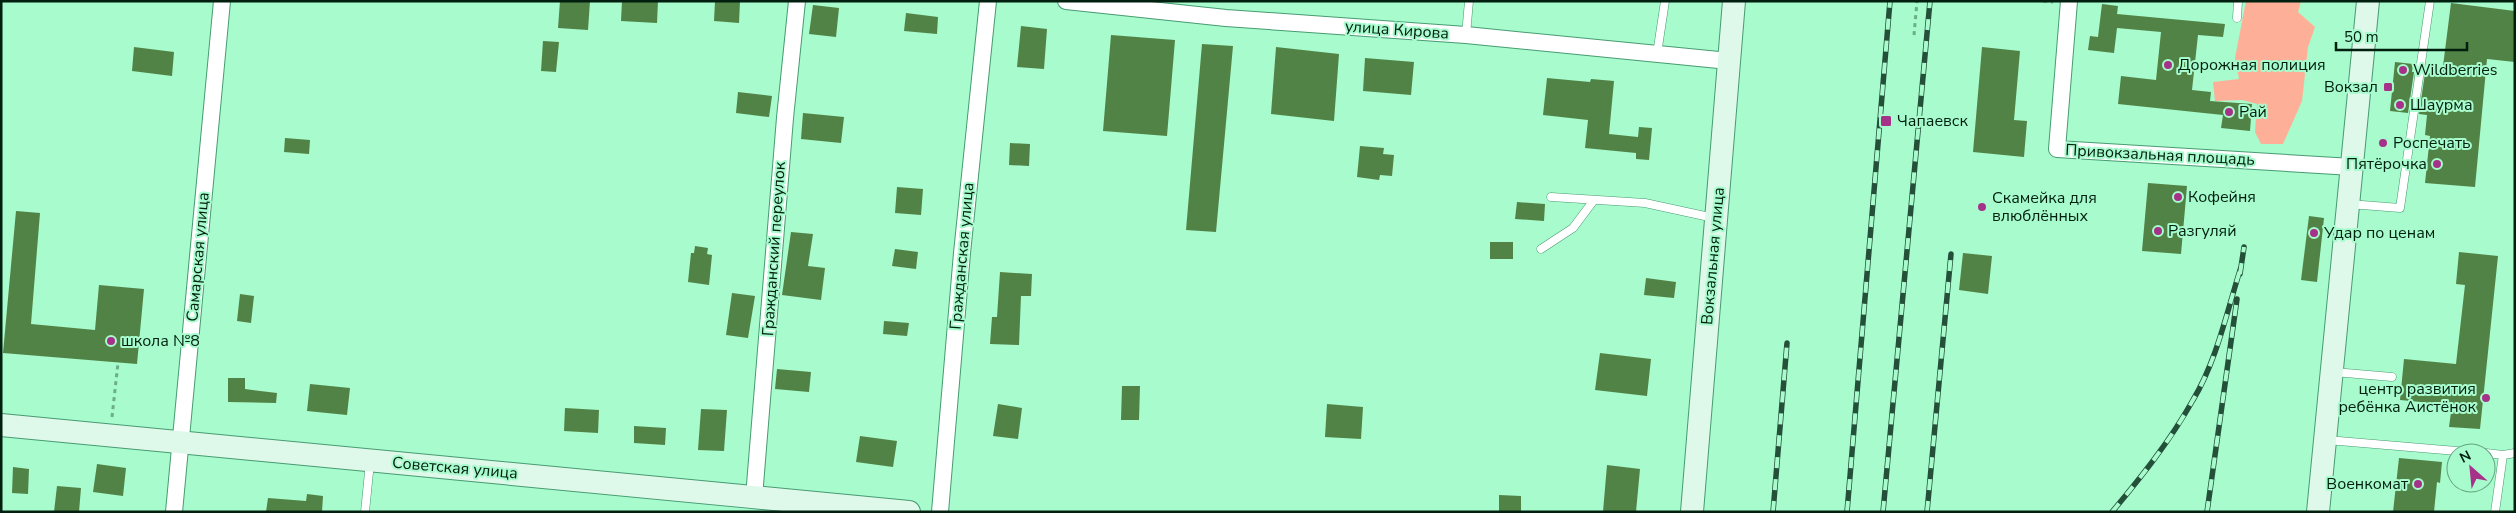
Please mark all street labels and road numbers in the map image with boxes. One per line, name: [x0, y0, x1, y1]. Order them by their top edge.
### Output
street label: улица Кирова: [1344, 15, 1450, 45]
street label: Привокзальная площадь: [2065, 139, 2255, 171]
street label: Гражданский переулок: [757, 160, 791, 337]
street label: Гражданская улица: [945, 182, 979, 330]
street label: Вокзальная улица: [1696, 186, 1730, 326]
street label: Самарская улица: [181, 191, 215, 323]
street label: Советская улица: [391, 452, 519, 484]

